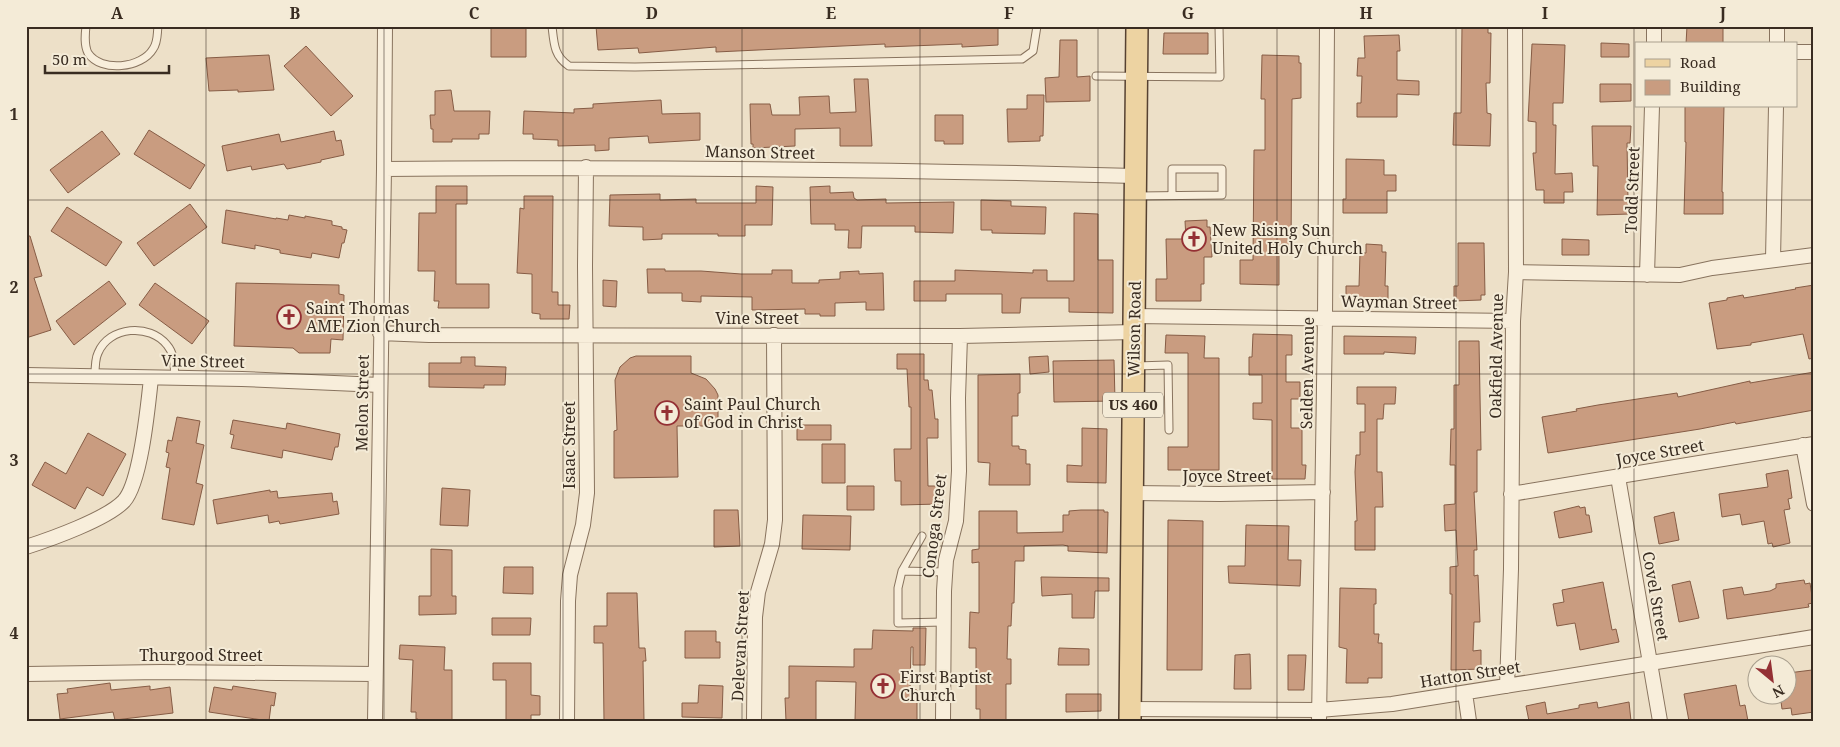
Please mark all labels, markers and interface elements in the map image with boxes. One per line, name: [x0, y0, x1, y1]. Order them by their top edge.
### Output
text: A: [111, 2, 124, 24]
text: B: [290, 2, 301, 24]
text: C: [469, 2, 480, 24]
text: D: [646, 2, 658, 24]
text: E: [826, 2, 836, 24]
text: F: [1004, 2, 1014, 24]
text: G: [1182, 2, 1194, 24]
text: H: [1359, 2, 1373, 24]
text: I: [1542, 2, 1548, 24]
text: J: [1719, 2, 1727, 24]
scale bar: [45, 42, 169, 74]
legend: [1635, 42, 1798, 108]
text: 50 m: [52, 49, 87, 69]
text: Road: [1680, 52, 1716, 72]
text: Building: [1680, 76, 1741, 96]
text: 1: [9, 103, 19, 125]
street label: Manson Street: [705, 140, 815, 164]
street label: Todd Street: [1619, 146, 1645, 234]
place label: New Rising Sun United Holy Church: [1212, 219, 1363, 259]
church icon: New Rising Sun United Holy Church: [1181, 226, 1207, 252]
text: 2: [9, 276, 19, 298]
street label: Wilson Road: [1122, 280, 1146, 377]
street label: Wayman Street: [1341, 290, 1458, 314]
street label: Oakfield Avenue: [1484, 293, 1508, 419]
place label: Saint Thomas AME Zion Church: [306, 297, 440, 337]
church icon: Saint Thomas AME Zion Church: [276, 304, 302, 330]
street label: Vine Street: [715, 307, 799, 329]
street label: Selden Avenue: [1295, 317, 1319, 429]
street label: Vine Street: [161, 349, 245, 373]
street label: Melon Street: [350, 354, 374, 452]
road number: US 460: [1103, 392, 1163, 418]
place label: Saint Paul Church of God in Christ: [684, 393, 821, 433]
church icon: Saint Paul Church of God in Christ: [654, 400, 680, 426]
street label: Isaac Street: [558, 401, 580, 489]
street label: Joyce Street: [1613, 433, 1706, 471]
text: 3: [9, 449, 19, 471]
street label: Joyce Street: [1182, 465, 1272, 487]
street label: Conoga Street: [917, 472, 951, 579]
street label: Covel Street: [1637, 549, 1675, 643]
street label: Delevan Street: [726, 590, 754, 702]
text: 4: [9, 622, 19, 644]
street label: Thurgood Street: [139, 644, 263, 666]
north arrow: [1748, 654, 1798, 704]
street label: Hatton Street: [1418, 655, 1522, 693]
place label: First Baptist Church: [900, 666, 992, 706]
church icon: First Baptist Church: [870, 673, 896, 699]
text: N: [1769, 681, 1788, 703]

